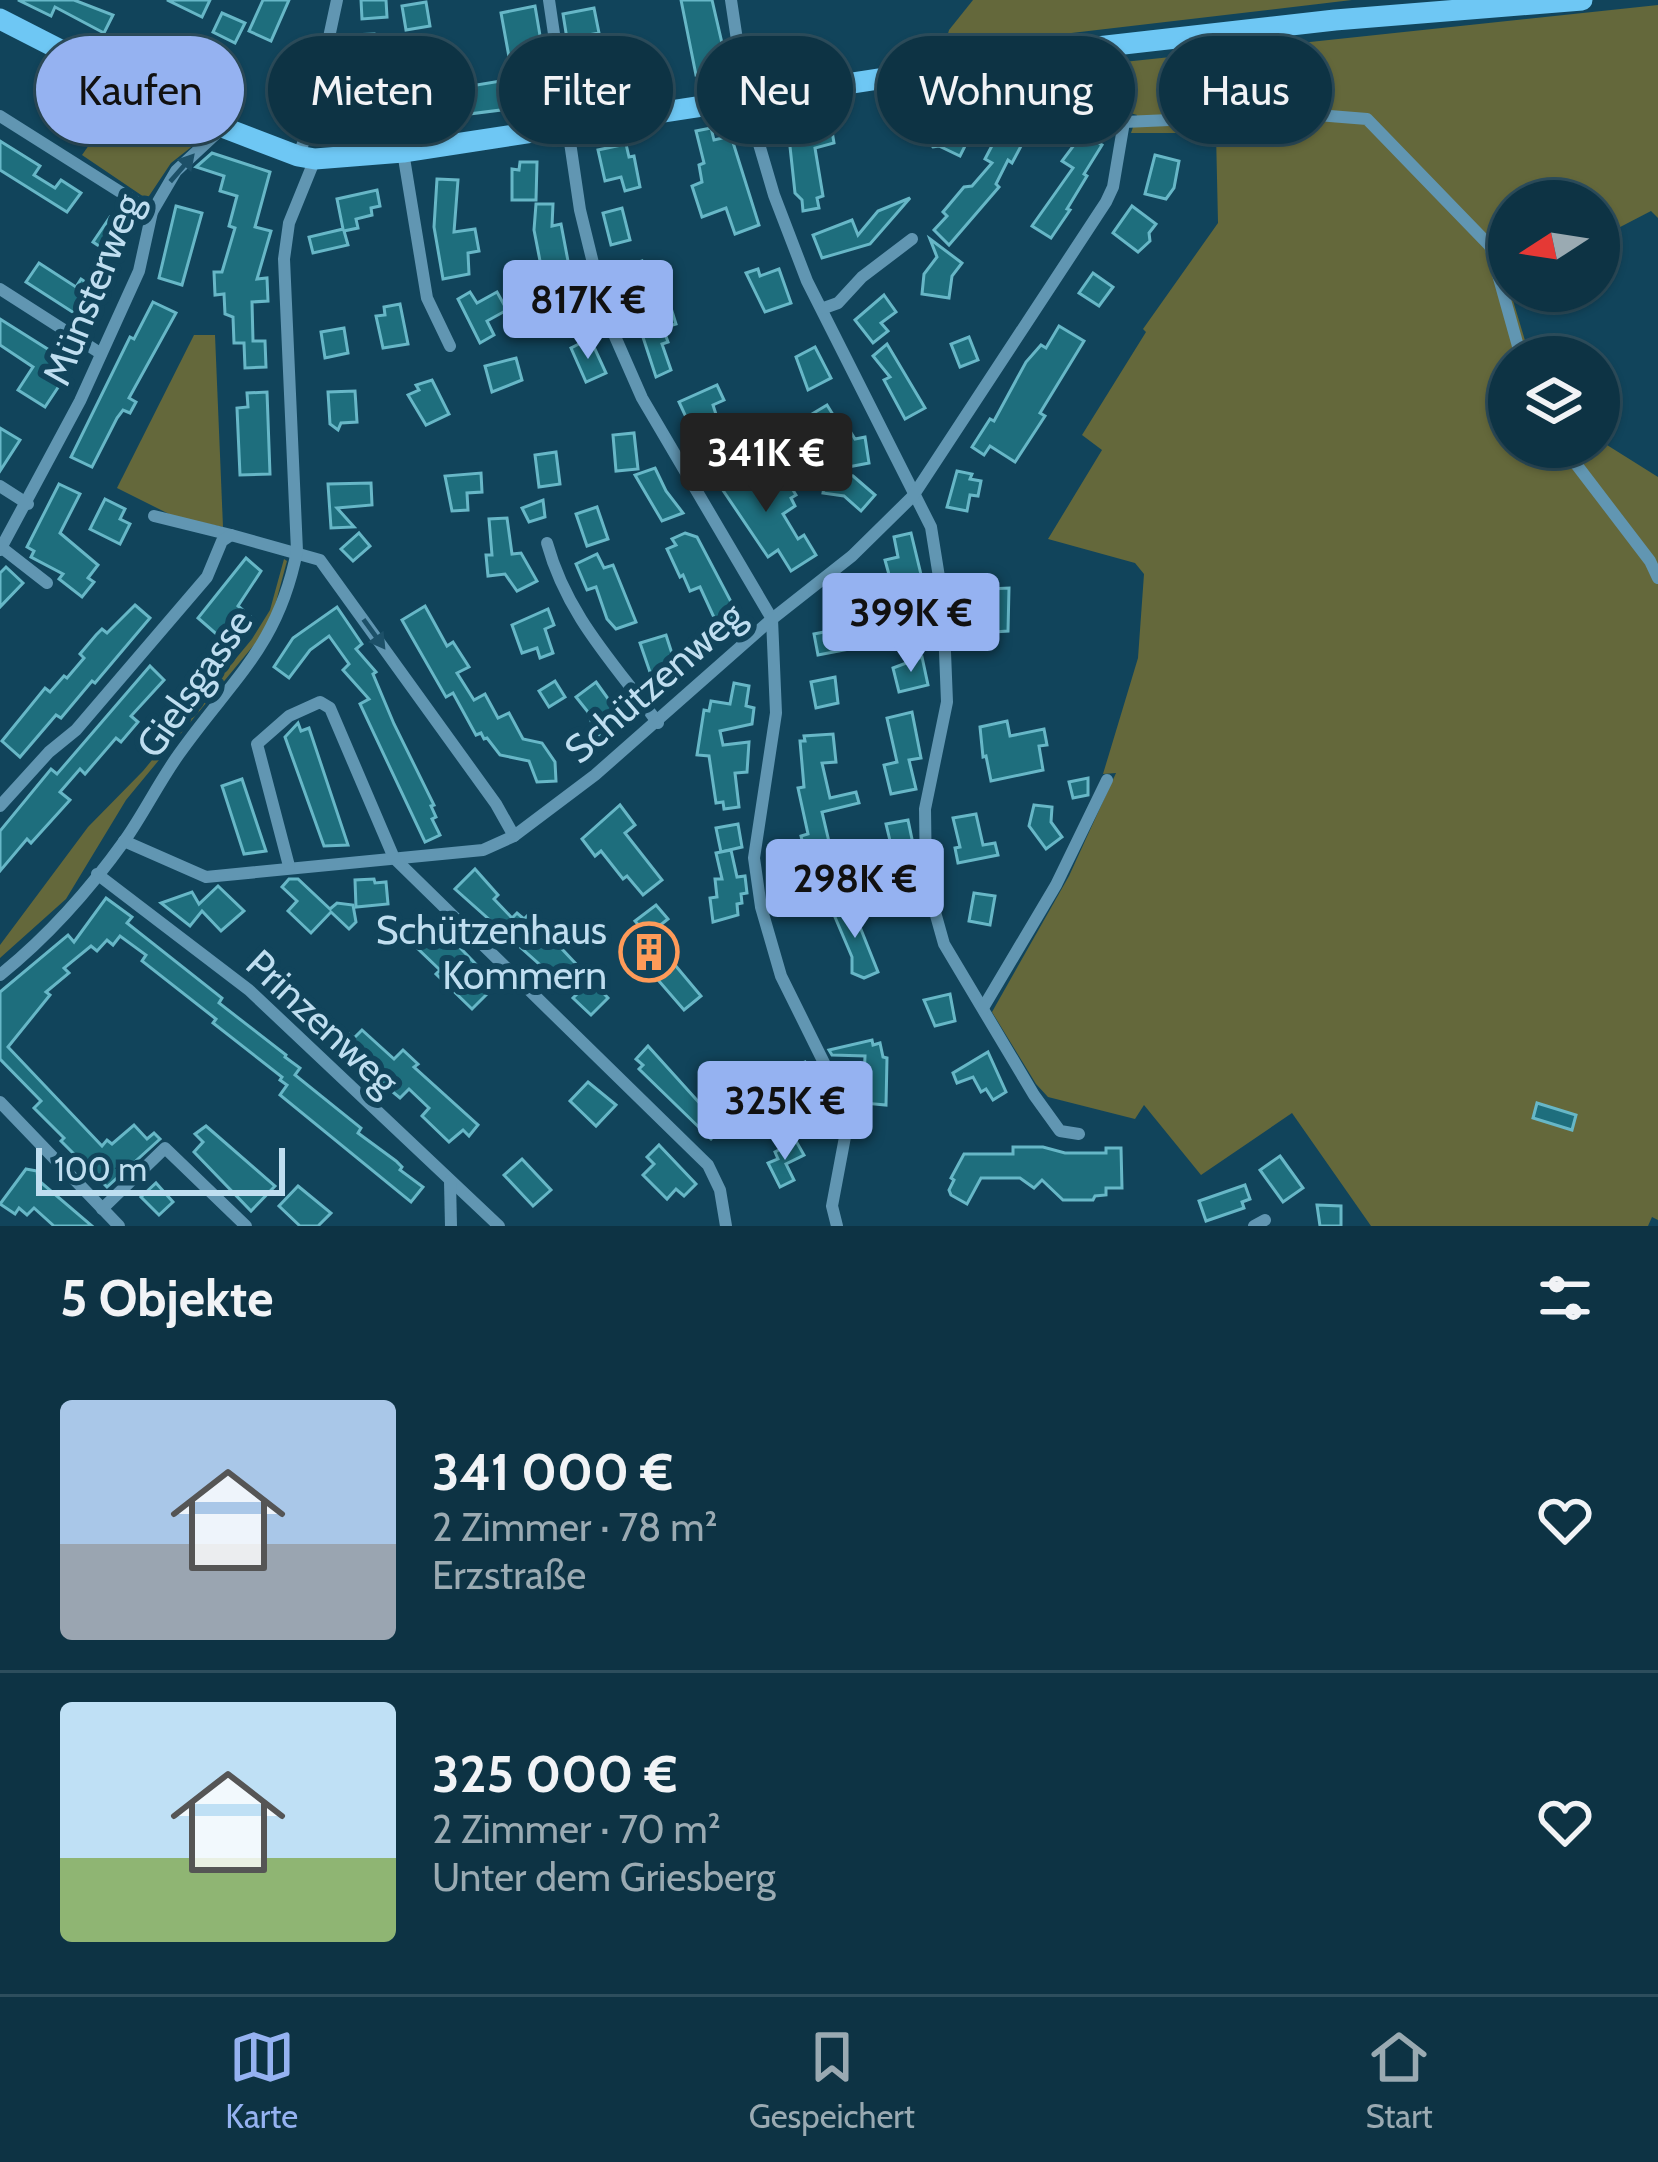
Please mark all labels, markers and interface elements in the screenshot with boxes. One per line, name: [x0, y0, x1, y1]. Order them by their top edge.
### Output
chip: Kaufen: [36, 36, 244, 144]
chip: Mieten: [268, 36, 475, 144]
chip: Filter: [499, 36, 673, 144]
chip: Neu: [697, 36, 853, 144]
chip: Wohnung: [877, 36, 1135, 144]
chip: Haus: [1159, 36, 1332, 144]
one-way arrow: [169, 153, 195, 183]
north arrow: [1488, 180, 1620, 312]
map controls: [1488, 180, 1620, 468]
street label: Münsterweg: [32, 186, 152, 392]
pin: 817K €: [490, 260, 686, 362]
text: 817K €: [530, 275, 646, 323]
button: layers: [1488, 336, 1620, 468]
pin: 341K €: [668, 413, 864, 515]
text: 341K €: [707, 428, 825, 476]
pin: 399K €: [813, 573, 1009, 675]
text: 399K €: [849, 588, 973, 636]
street label: Schützenweg: [554, 591, 754, 773]
street label: Gielsgasse: [126, 600, 262, 766]
one-way arrow: [362, 618, 385, 650]
pin: 298K €: [757, 839, 953, 941]
text: 298K €: [793, 854, 917, 902]
place label: Schützenhaus Kommern: [376, 906, 607, 999]
building icon: Schützenhaus Kommern: [618, 921, 680, 983]
street label: Prinzenweg: [237, 939, 410, 1105]
pin: 325K €: [687, 1061, 883, 1163]
text: 325K €: [725, 1076, 845, 1124]
scale bar: [36, 1142, 285, 1195]
text: 100 m: [54, 1149, 147, 1189]
icon: filters: [1532, 1265, 1598, 1331]
text: 5 Objekte: [60, 1267, 273, 1329]
text: 341 000 €: [432, 1441, 673, 1503]
icon: home: [156, 1448, 300, 1592]
icon: heart: [1532, 1487, 1598, 1553]
text: 2 Zimmer · 78 m²: [432, 1503, 717, 1551]
text: Erzstraße: [432, 1551, 586, 1599]
text: 325 000 €: [432, 1743, 678, 1805]
icon: home: [156, 1750, 300, 1894]
icon: heart: [1532, 1789, 1598, 1855]
text: 2 Zimmer · 70 m²: [432, 1805, 721, 1853]
text: Unter dem Griesberg: [432, 1853, 776, 1901]
tab: Karte: [225, 2024, 298, 2136]
tab: Gespeichert: [749, 2024, 915, 2136]
tab: Start: [1365, 2024, 1433, 2136]

